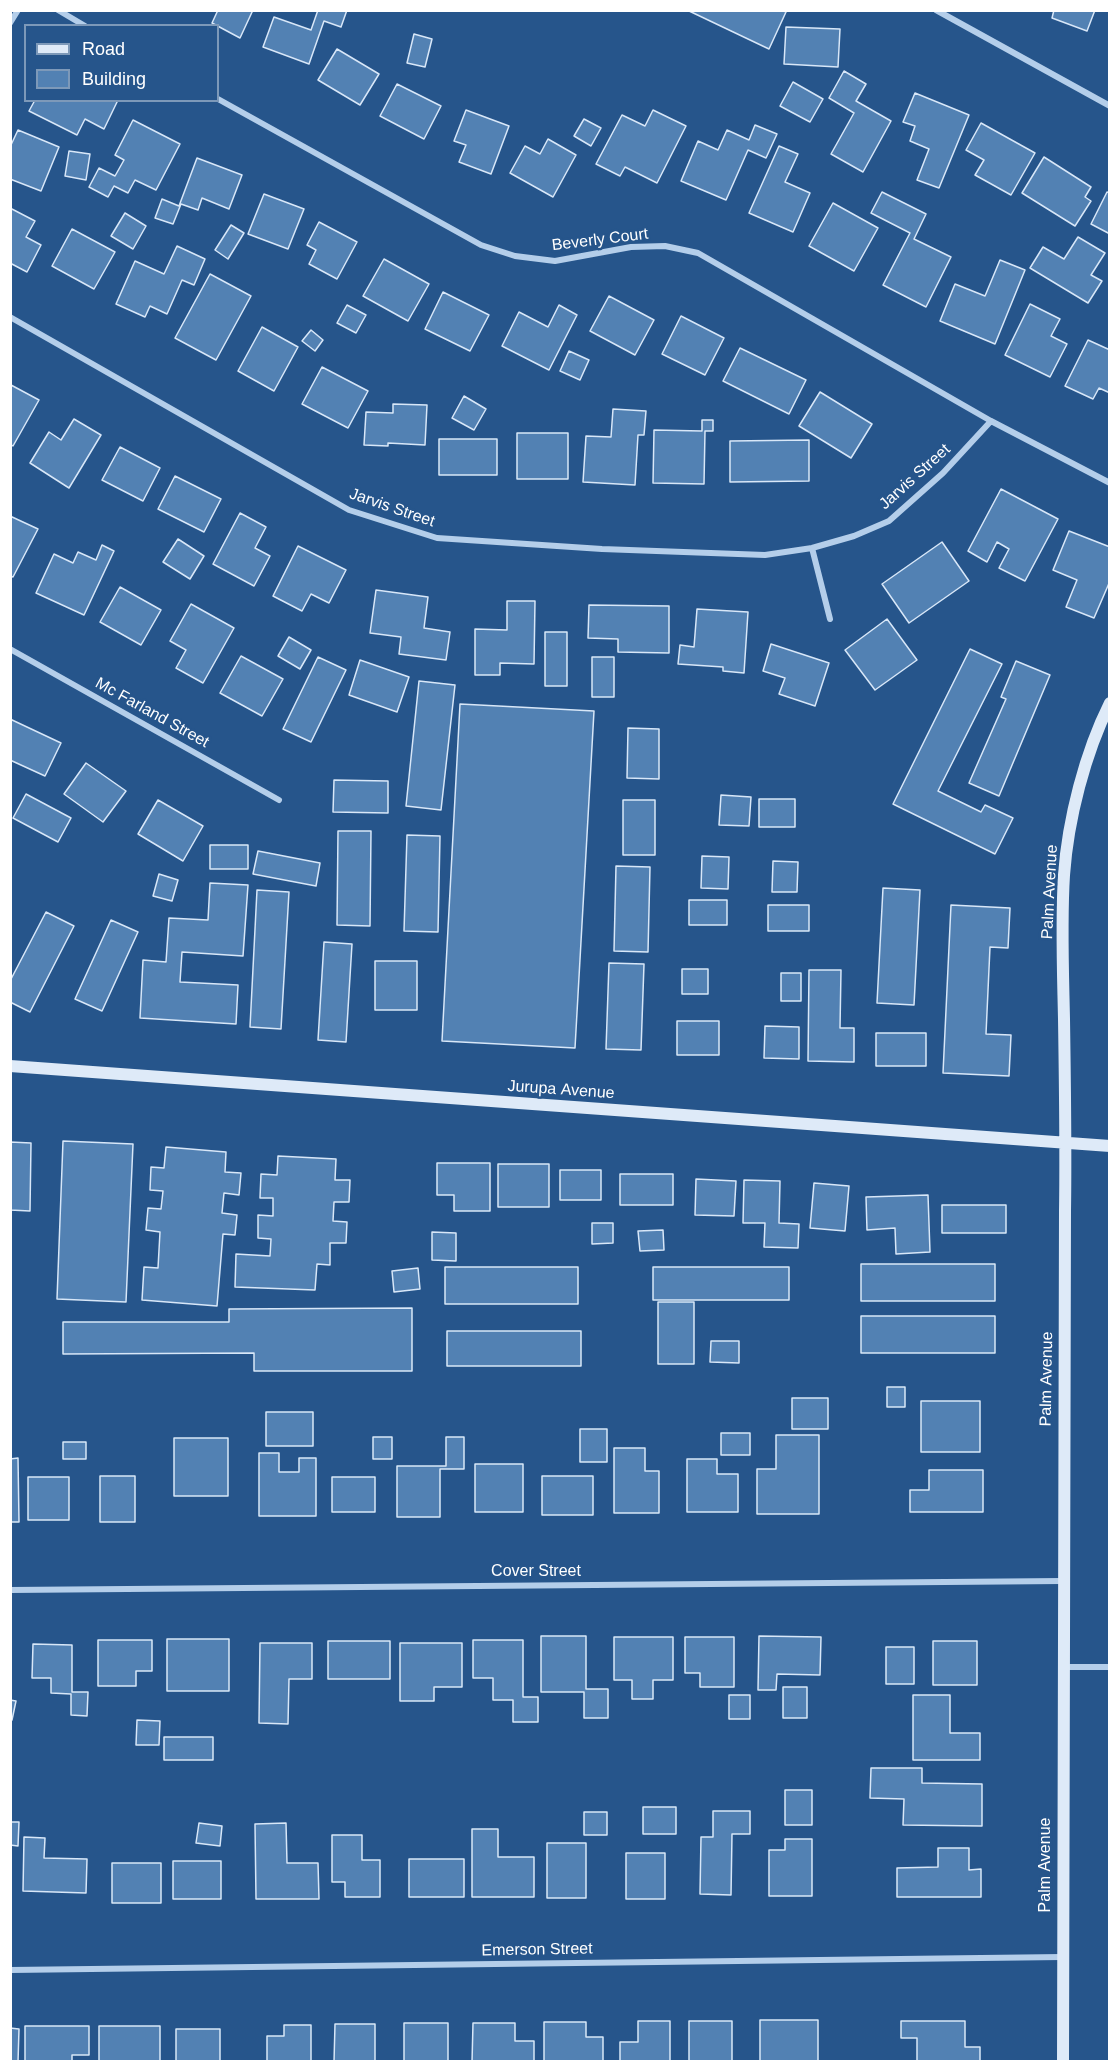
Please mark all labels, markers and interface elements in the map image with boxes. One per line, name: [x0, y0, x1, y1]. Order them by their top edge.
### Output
legend: [24, 24, 219, 102]
text: Road: [82, 39, 125, 59]
text: Building: [82, 69, 146, 89]
street label: Beverly Court: [551, 225, 649, 255]
street label: Jarvis Street: [876, 440, 954, 514]
street label: Jarvis Street: [347, 484, 437, 532]
street label: Mc Farland Street: [92, 674, 212, 752]
street label: Palm Avenue: [1038, 844, 1062, 940]
street label: Jurupa Avenue: [507, 1077, 615, 1103]
street label: Palm Avenue: [1037, 1331, 1057, 1427]
street label: Cover Street: [491, 1562, 581, 1582]
street label: Palm Avenue: [1036, 1818, 1056, 1912]
street label: Emerson Street: [481, 1939, 593, 1961]

